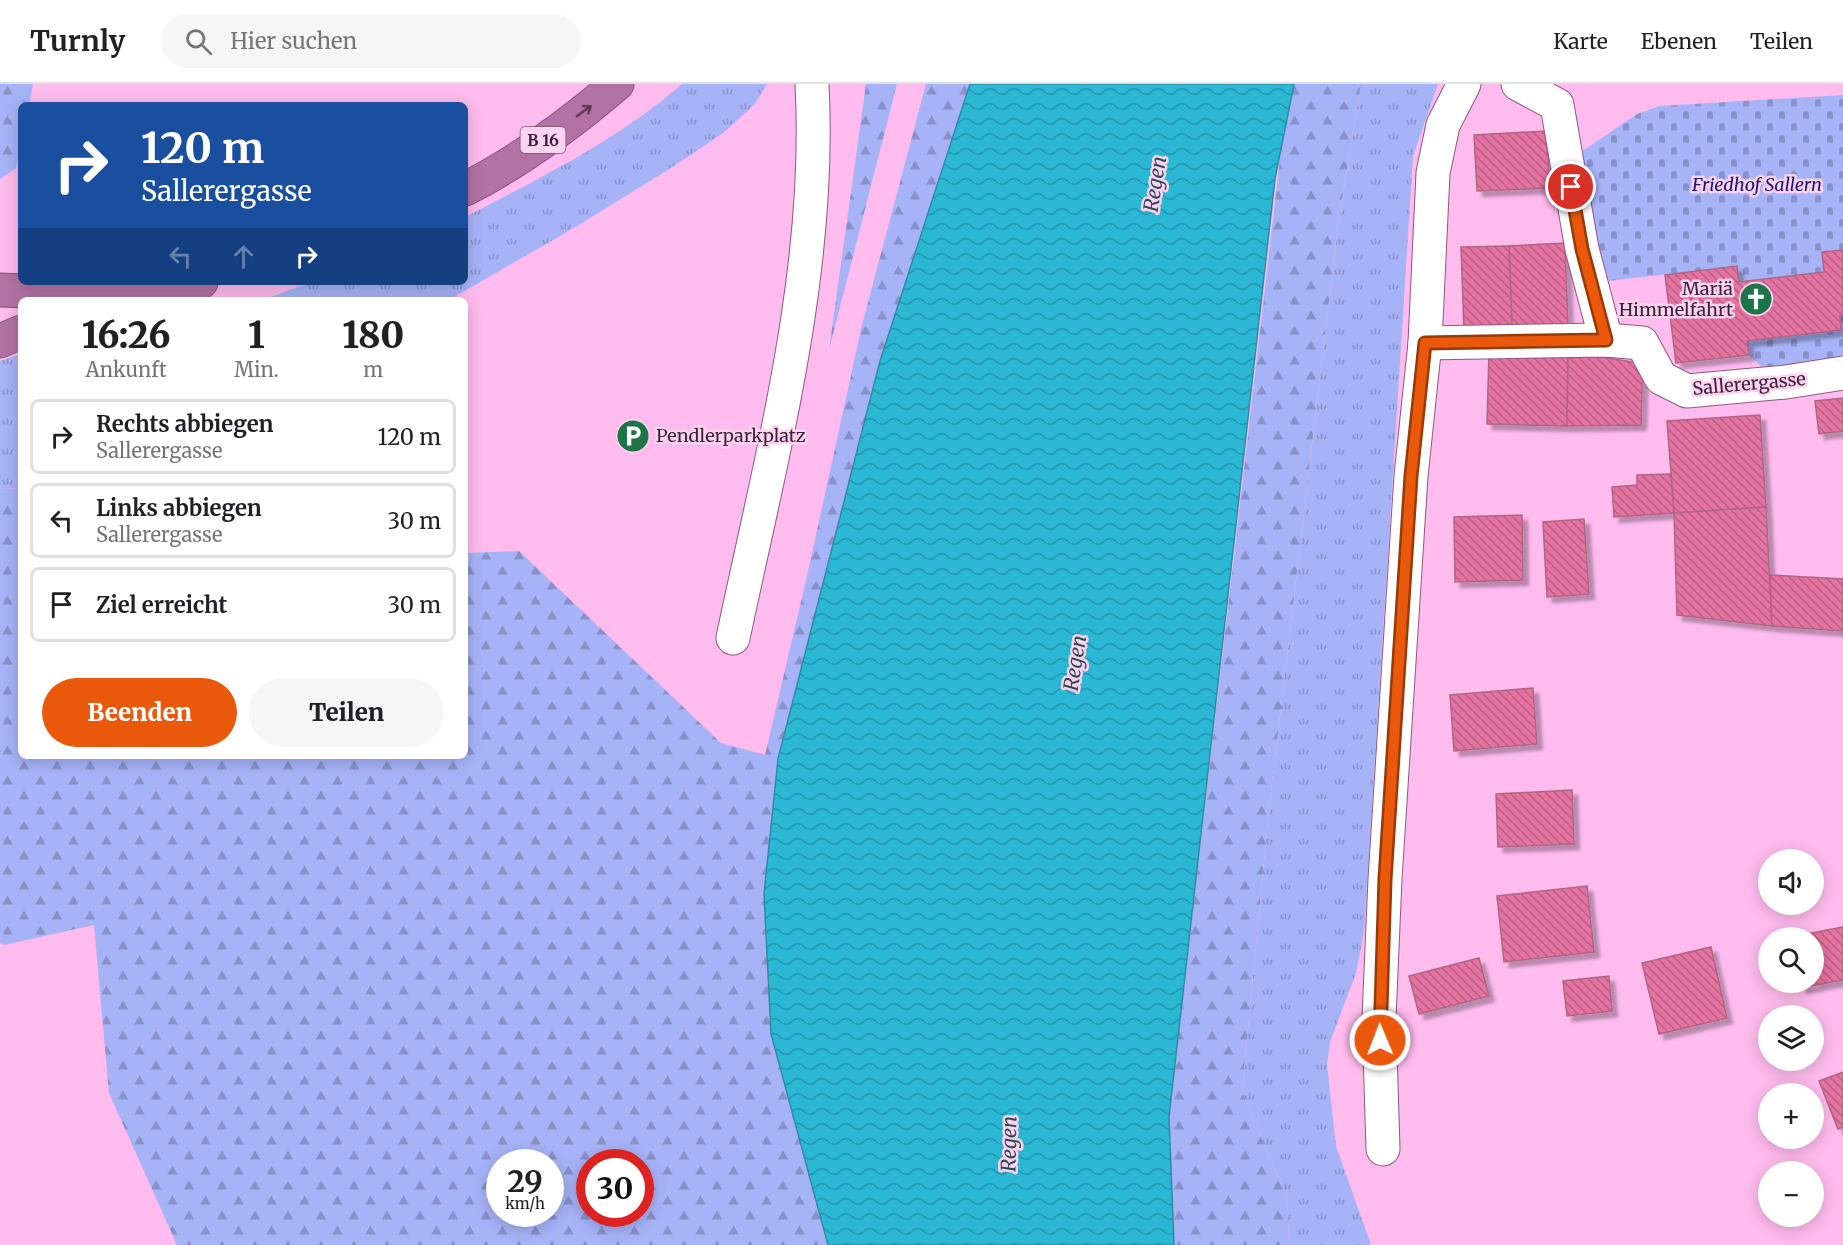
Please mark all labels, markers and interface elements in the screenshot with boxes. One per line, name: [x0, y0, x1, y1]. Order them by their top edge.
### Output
search box: [161, 14, 581, 68]
text: Turnly: [30, 23, 125, 59]
icon: search: [182, 25, 215, 58]
text: Hier suchen: [230, 27, 357, 55]
text: Karte: [1553, 28, 1608, 55]
text: Ebenen: [1641, 28, 1717, 55]
text: Teilen: [1750, 28, 1813, 55]
one-way arrow: [575, 105, 591, 117]
text: 120 m: [141, 122, 264, 174]
icon: right: [42, 126, 120, 204]
road number: B 16: [520, 127, 566, 153]
water label: Regen: [1138, 154, 1171, 214]
pin: [1545, 161, 1596, 212]
icon: arrive: [1554, 170, 1587, 203]
park label: Friedhof Sallern: [1691, 173, 1822, 196]
text: Sallerergasse: [141, 174, 312, 208]
icon: left: [164, 240, 197, 273]
icon: ahead: [227, 240, 260, 273]
icon: right: [290, 240, 323, 273]
place label: Mariä Himmelfahrt: [1619, 277, 1733, 321]
church icon: Mariä Himmelfahrt: [1738, 281, 1774, 317]
text: 16:26: [82, 313, 171, 358]
text: 1: [248, 313, 265, 358]
text: 180: [342, 313, 404, 358]
text: Ankunft: [86, 357, 167, 382]
text: Min.: [234, 357, 279, 382]
text: m: [363, 357, 383, 382]
street label: Sallerergasse: [1691, 367, 1807, 400]
text: Rechts abbiegen: [96, 410, 273, 438]
parking icon: Pendlerparkplatz: [615, 418, 651, 454]
icon: right: [45, 420, 78, 453]
text: 120 m: [377, 423, 441, 451]
place label: Pendlerparkplatz: [656, 424, 806, 447]
text: Sallerergasse: [96, 438, 222, 463]
text: Links abbiegen: [96, 494, 262, 522]
icon: left: [45, 504, 78, 537]
text: 30 m: [387, 507, 441, 535]
text: Sallerergasse: [96, 522, 222, 547]
icon: arrive: [45, 588, 78, 621]
text: Ziel erreicht: [96, 591, 227, 619]
text: 30 m: [387, 591, 441, 619]
water label: Regen: [1058, 633, 1091, 693]
button: Beenden: [42, 678, 237, 747]
button: Teilen: [249, 678, 444, 747]
map controls: [1758, 849, 1824, 1227]
button: sound: [1758, 849, 1824, 915]
button: search: [1758, 927, 1824, 993]
button: layers: [1758, 1005, 1824, 1071]
position arrow: [1348, 1008, 1412, 1072]
button: +: [1758, 1083, 1824, 1149]
water label: Regen: [996, 1116, 1021, 1172]
speed limit sign: 30: [576, 1149, 654, 1227]
button: −: [1758, 1161, 1824, 1227]
text: 29: [507, 1162, 543, 1200]
text: km/h: [505, 1194, 545, 1213]

